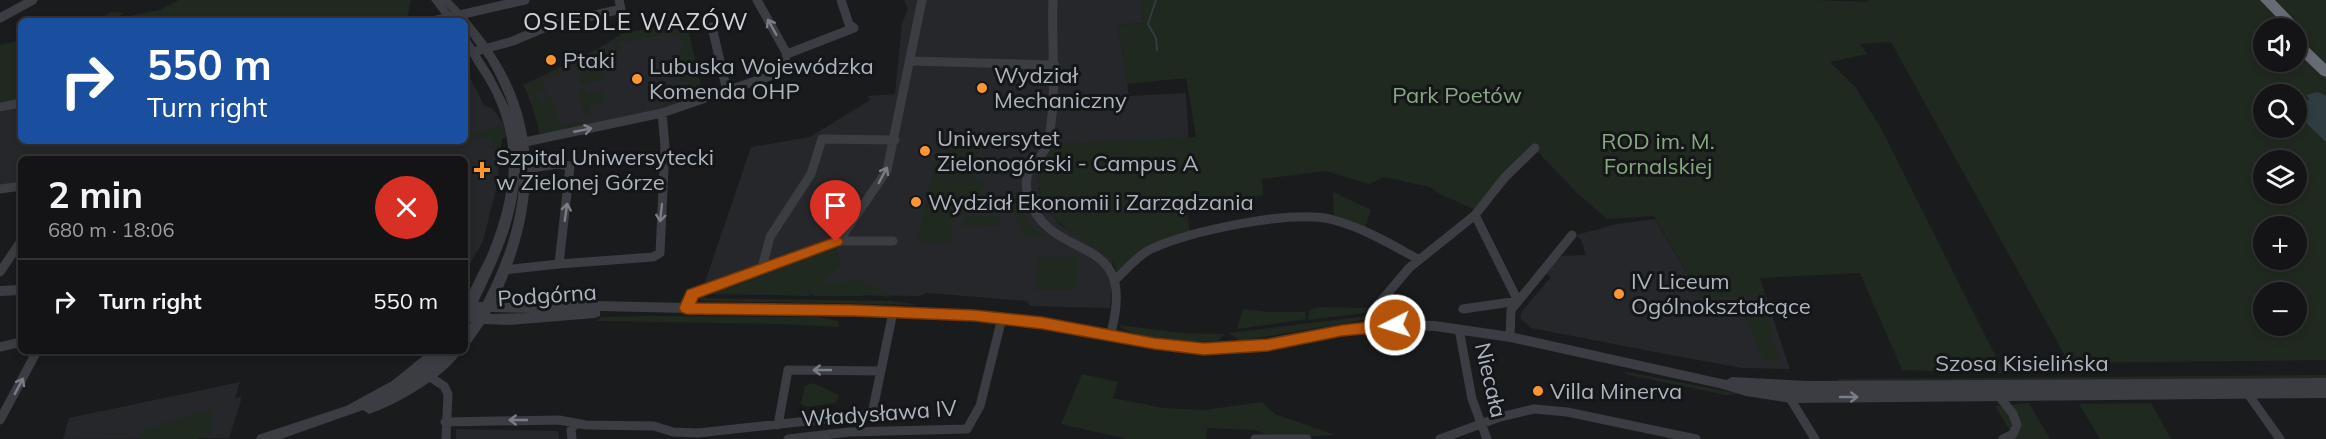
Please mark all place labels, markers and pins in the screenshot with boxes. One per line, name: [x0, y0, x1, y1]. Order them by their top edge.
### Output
place label: Ptaki: [563, 46, 615, 74]
place label: Lubuska Wojewódzka Komenda OHP: [649, 52, 874, 105]
marker: Ptaki: [544, 53, 558, 67]
place label: Wydział Mechaniczny: [994, 61, 1127, 114]
marker: Lubuska Wojewódzka Komenda OHP: [630, 72, 644, 86]
marker: Wydział Mechaniczny: [975, 81, 989, 95]
place label: Uniwersytet Zielonogórski - Campus A: [937, 124, 1199, 177]
place label: Szpital Uniwersytecki w Zielonej Górze: [496, 143, 714, 196]
marker: Uniwersytet Zielonogórski - Campus A: [918, 144, 932, 158]
marker: Szpital Uniwersytecki w Zielonej Górze: [473, 161, 491, 179]
pin: [810, 180, 861, 242]
place label: Wydział Ekonomii i Zarządzania: [928, 188, 1254, 216]
marker: Wydział Ekonomii i Zarządzania: [909, 195, 923, 209]
place label: IV Liceum Ogólnokształcące: [1631, 267, 1811, 320]
marker: IV Liceum Ogólnokształcące: [1612, 287, 1626, 301]
place label: Villa Minerva: [1550, 377, 1682, 405]
marker: Villa Minerva: [1531, 384, 1545, 398]

